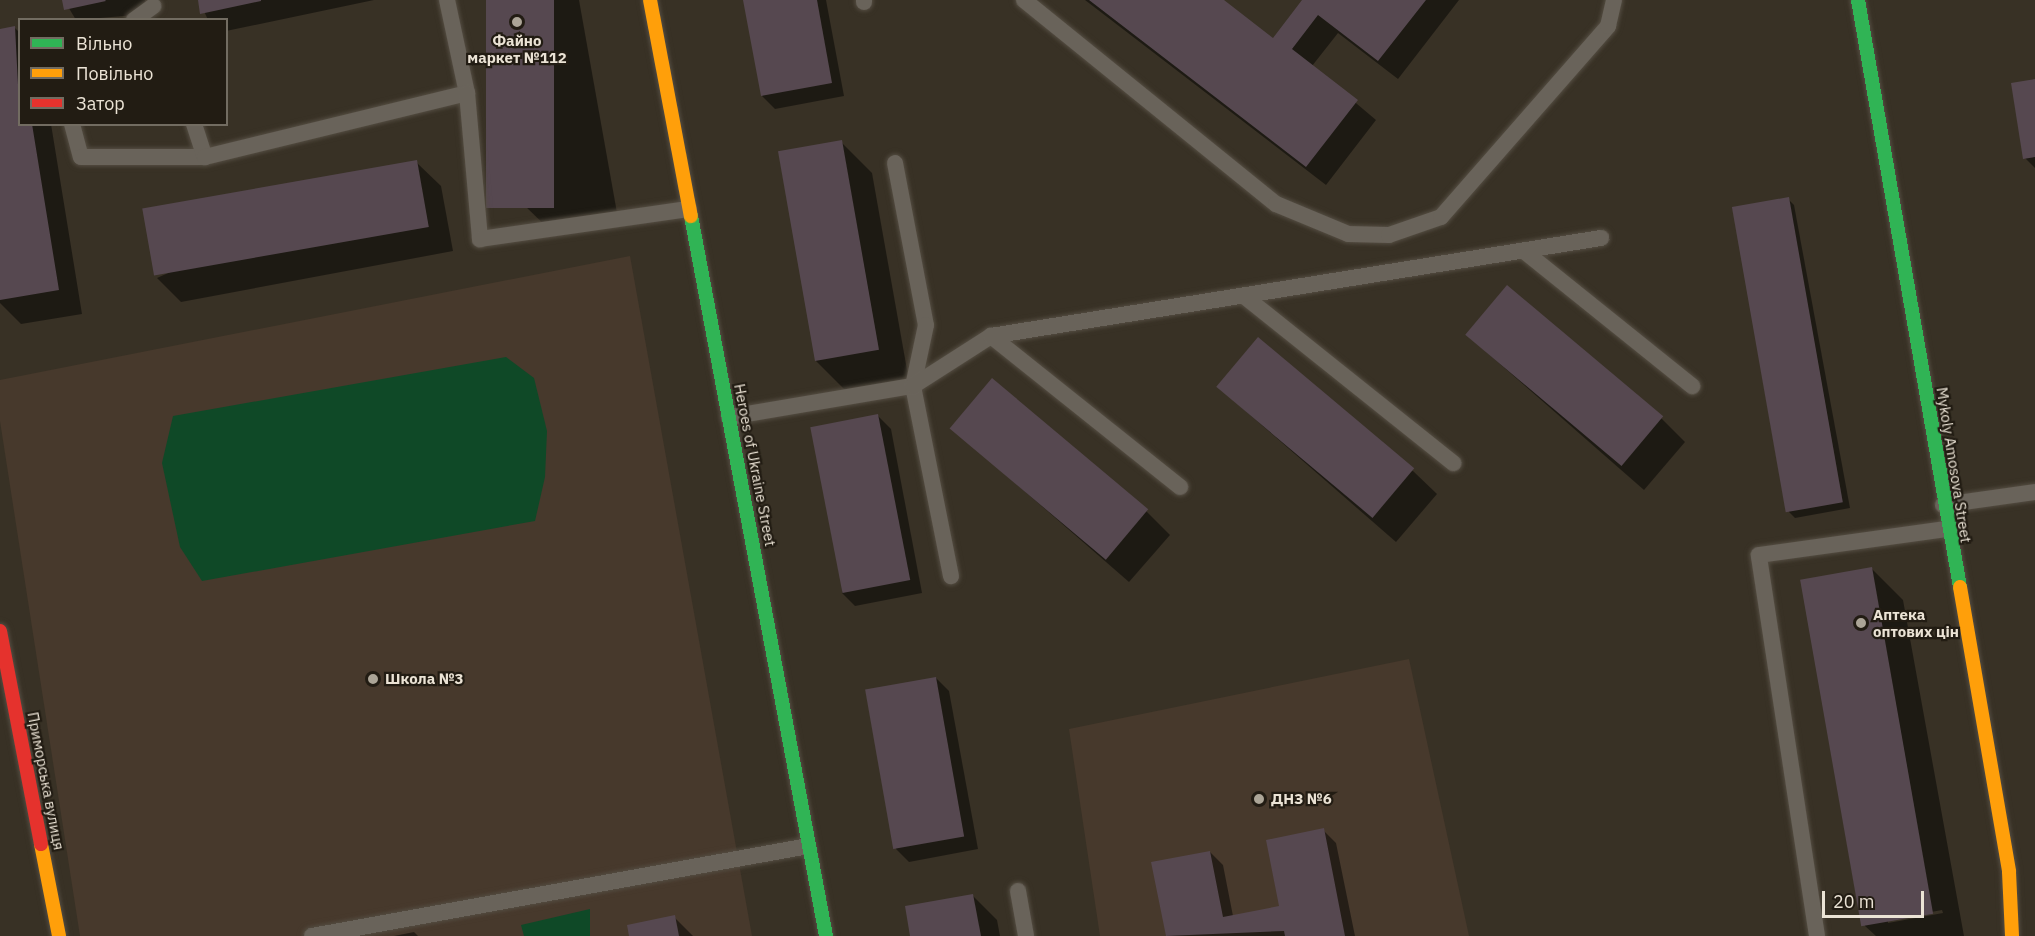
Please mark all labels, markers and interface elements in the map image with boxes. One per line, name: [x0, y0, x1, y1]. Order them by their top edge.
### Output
marker: Файно маркет №112: [510, 15, 524, 29]
legend: [18, 18, 228, 126]
place label: Файно маркет №112: [467, 31, 567, 66]
text: Вільно: [76, 32, 132, 55]
text: Повільно: [76, 62, 153, 85]
text: Затор: [76, 92, 125, 115]
street label: Heroes of Ukraine Street: [730, 382, 780, 548]
street label: Mykoly Amosova Street: [1933, 386, 1975, 544]
place label: Аптека оптових цін: [1873, 605, 1959, 640]
marker: Аптека оптових цін: [1854, 616, 1868, 630]
place label: Школа №3: [385, 670, 464, 688]
marker: Школа №3: [366, 672, 380, 686]
street label: Приморська вулиця: [24, 710, 68, 852]
place label: ДНЗ №6: [1271, 790, 1332, 808]
marker: ДНЗ №6: [1252, 792, 1266, 806]
scale bar: [1825, 879, 1927, 917]
text: 20 m: [1833, 890, 1875, 913]

